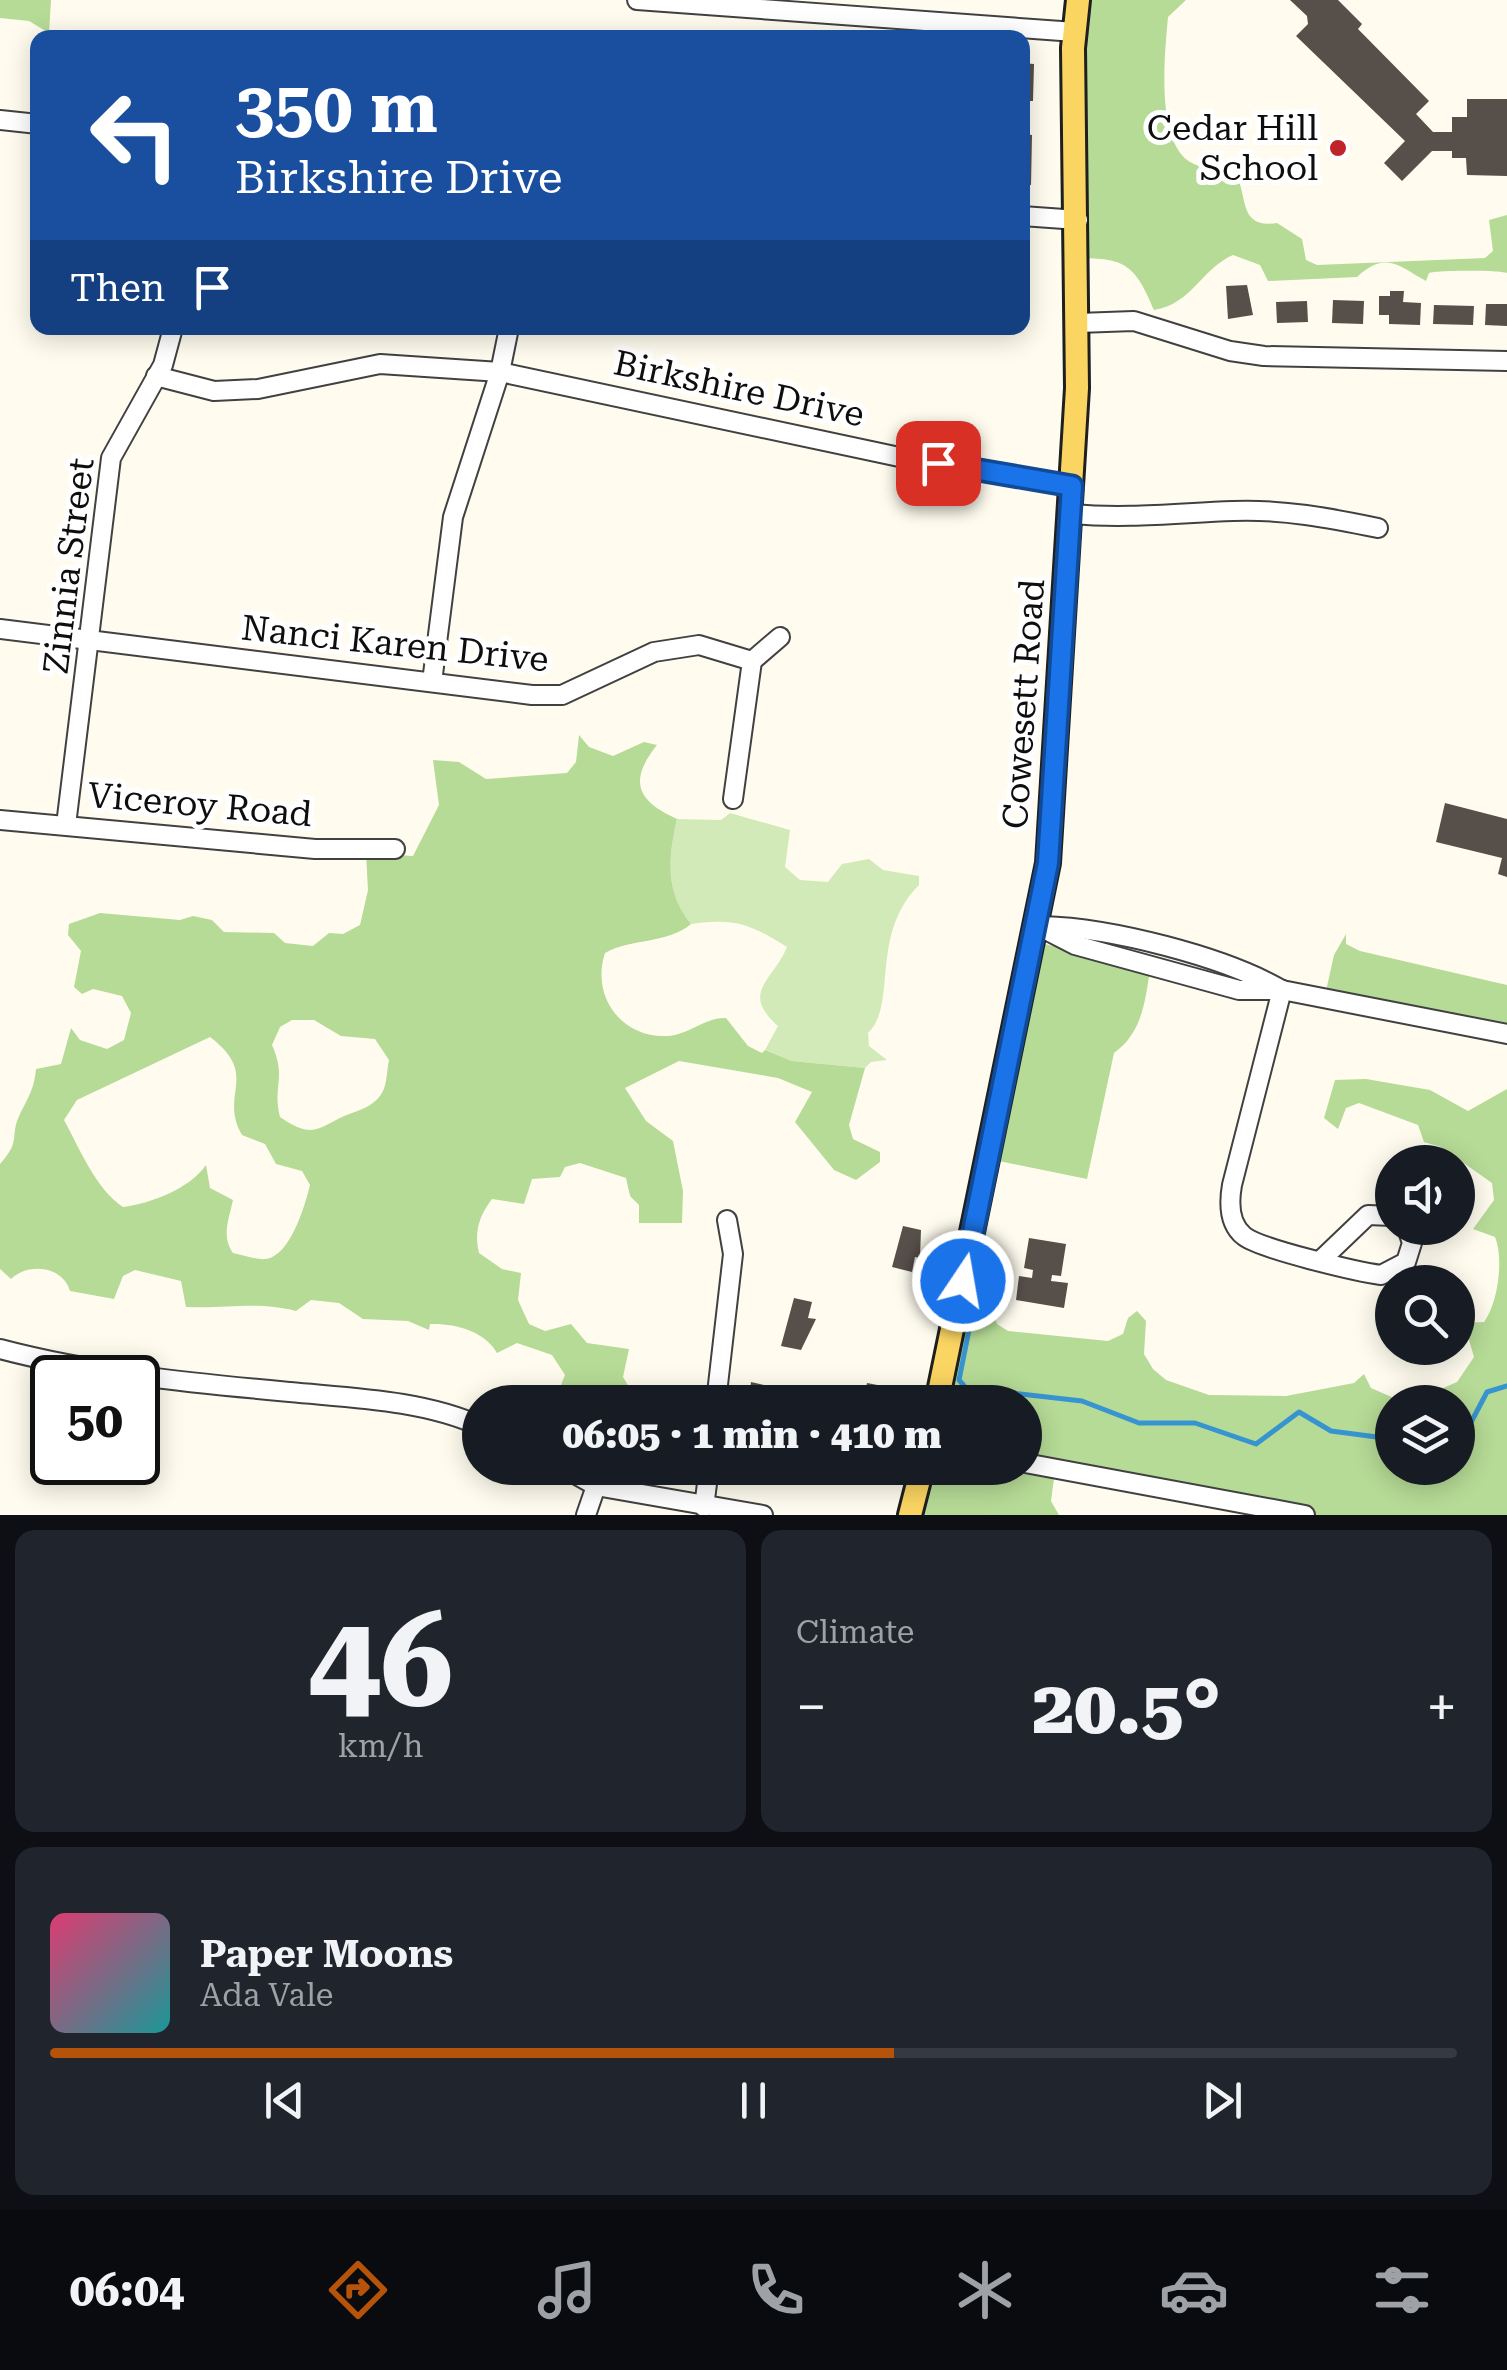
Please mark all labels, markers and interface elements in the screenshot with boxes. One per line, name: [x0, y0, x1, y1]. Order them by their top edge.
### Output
text: 350 m: [235, 67, 438, 149]
icon: left: [70, 70, 200, 200]
place label: Cedar Hill School: [1147, 108, 1318, 189]
marker: Cedar Hill School: [1327, 137, 1349, 159]
text: Birkshire Drive: [235, 151, 562, 204]
icon: arrive: [185, 260, 240, 315]
text: Then: [70, 266, 165, 310]
street label: Birkshire Drive: [610, 342, 868, 436]
pin: [896, 421, 981, 506]
icon: arrive: [911, 436, 966, 491]
street label: Zinnia Street: [35, 456, 103, 676]
street label: Cowesett Road: [995, 578, 1053, 830]
street label: Nanci Karen Drive: [239, 607, 551, 681]
street label: Viceroy Road: [86, 775, 314, 835]
map controls: [1375, 1145, 1475, 1485]
button: sound: [1375, 1145, 1475, 1245]
position arrow: [911, 1229, 1015, 1333]
button: search: [1375, 1265, 1475, 1365]
speed limit sign: 50: [30, 1355, 160, 1485]
button: layers: [1375, 1385, 1475, 1485]
text: 06:05 · 1 min · 410 m: [562, 1413, 942, 1457]
text: 46: [308, 1585, 453, 1738]
text: Climate: [796, 1613, 914, 1651]
text: 20.5°: [1032, 1663, 1221, 1751]
text: −: [796, 1675, 827, 1739]
text: +: [1426, 1675, 1457, 1739]
text: km/h: [338, 1727, 423, 1765]
text: Paper Moons: [200, 1932, 453, 1976]
text: Ada Vale: [200, 1976, 333, 2014]
icon: previous: [257, 2073, 312, 2128]
icon: pause: [726, 2073, 781, 2128]
icon: next: [1195, 2073, 1250, 2128]
icon: directions: [323, 2255, 393, 2325]
icon: music: [532, 2255, 602, 2325]
icon: phone: [741, 2255, 811, 2325]
icon: climate: [950, 2255, 1020, 2325]
icon: car: [1159, 2255, 1229, 2325]
icon: filters: [1367, 2255, 1437, 2325]
text: 06:04: [69, 2264, 184, 2317]

